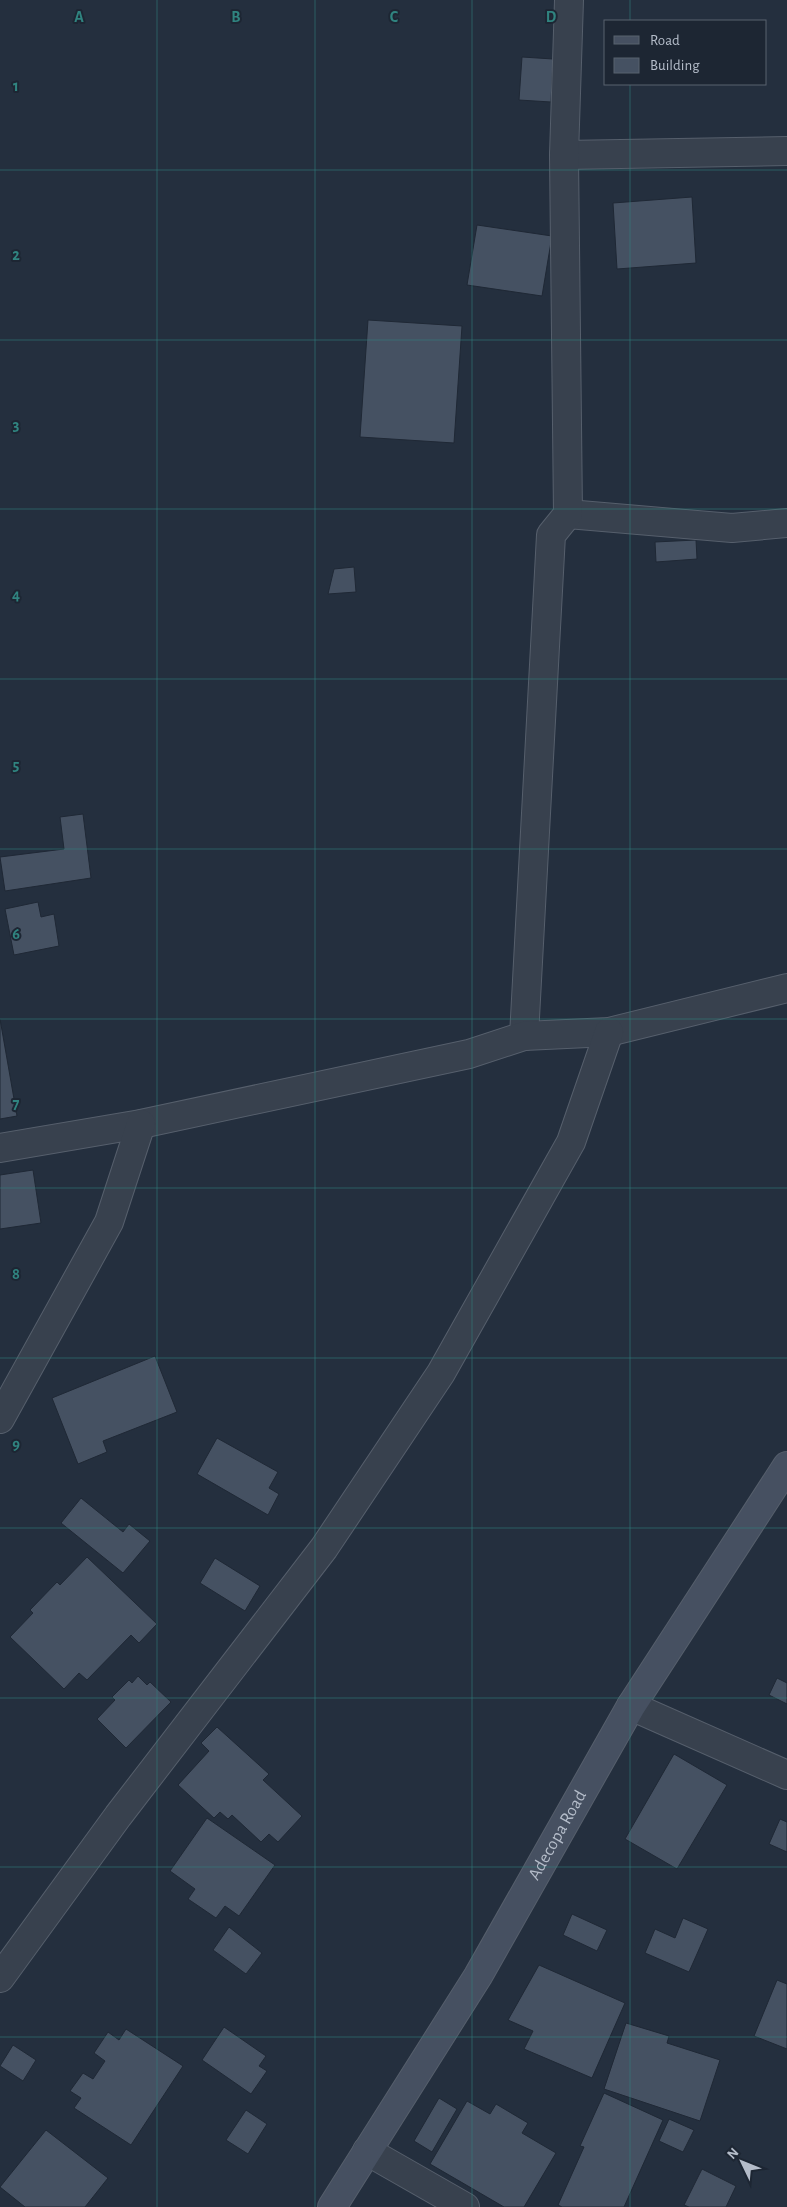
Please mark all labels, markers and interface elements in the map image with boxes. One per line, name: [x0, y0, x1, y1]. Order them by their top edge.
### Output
text: A: [74, 9, 84, 25]
text: B: [231, 9, 241, 25]
text: C: [390, 9, 399, 25]
text: D: [546, 9, 557, 25]
legend: [604, 20, 767, 85]
text: Road: [650, 33, 680, 48]
text: Building: [650, 58, 700, 73]
text: 1: [13, 78, 19, 94]
text: 2: [12, 247, 20, 263]
text: 3: [13, 417, 20, 433]
text: 4: [12, 587, 20, 603]
text: 5: [13, 757, 20, 773]
text: 6: [12, 926, 20, 942]
text: 7: [13, 1096, 20, 1112]
text: 8: [12, 1266, 20, 1282]
text: 9: [12, 1436, 20, 1452]
street label: Adecopa Road: [525, 1787, 590, 1883]
north arrow: [717, 2137, 767, 2187]
text: N: [725, 2145, 742, 2162]

